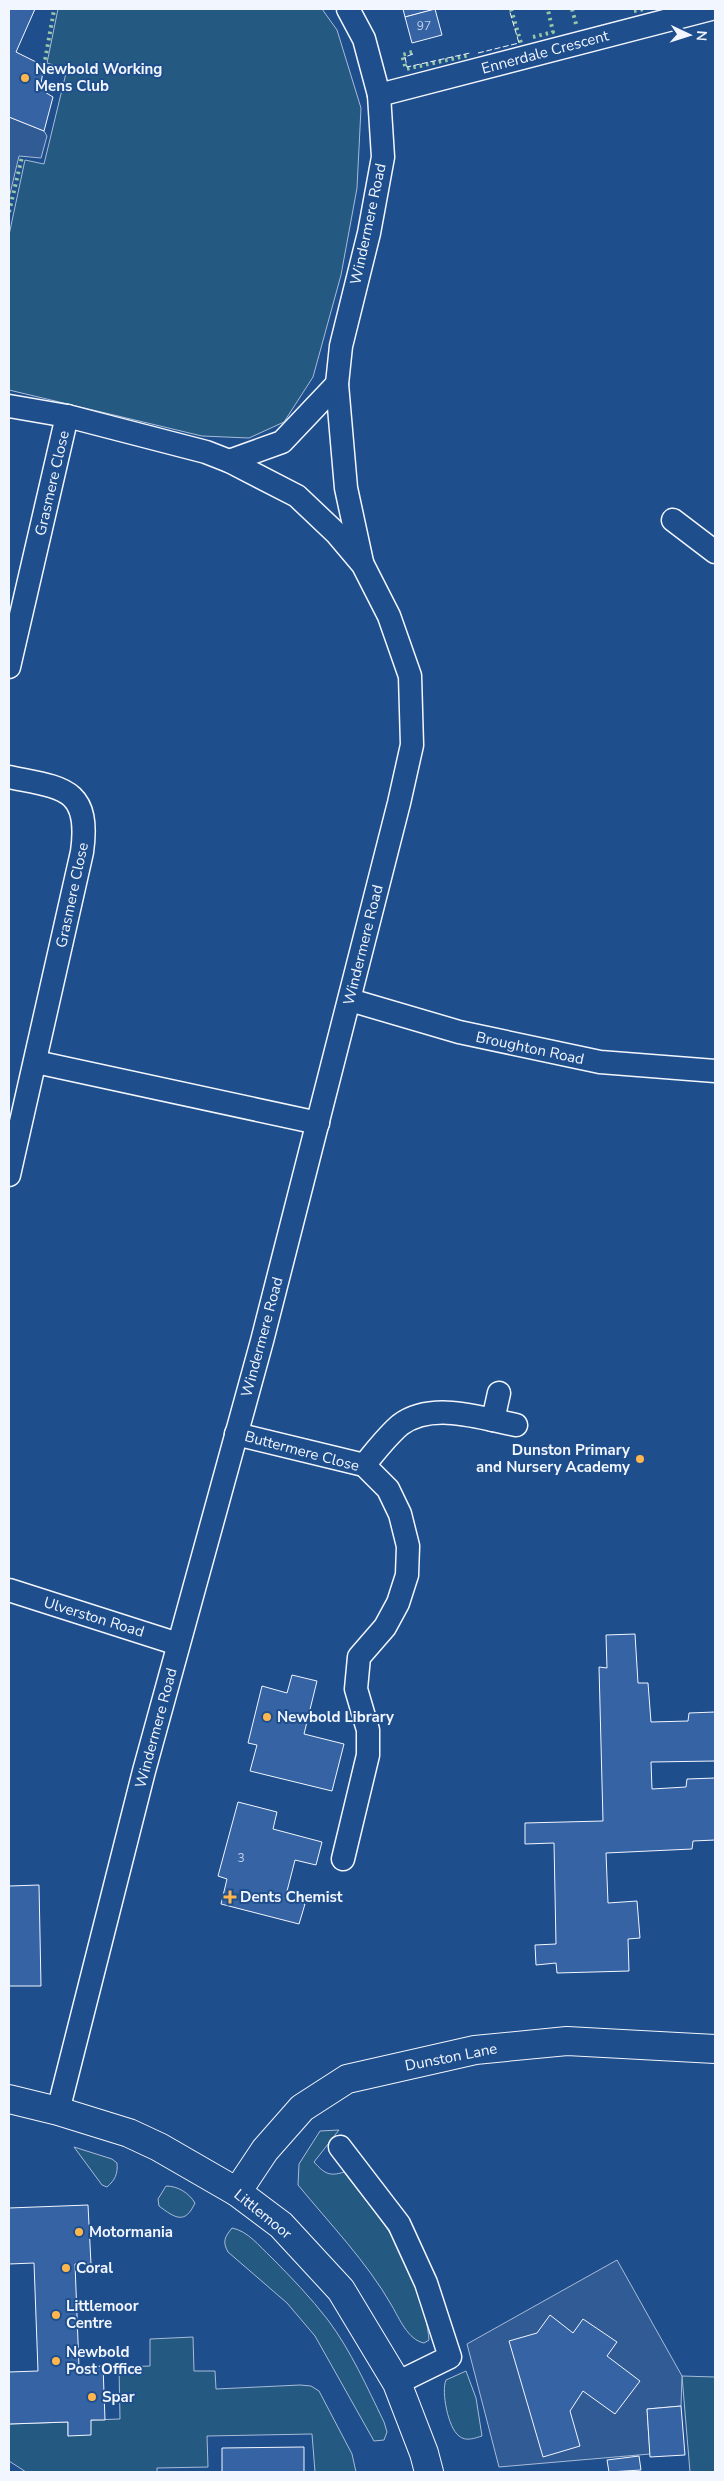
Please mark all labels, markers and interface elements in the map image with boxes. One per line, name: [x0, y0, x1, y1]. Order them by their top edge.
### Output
north arrow: [664, 10, 714, 60]
house number: 97: [417, 18, 431, 34]
street label: Ennerdale Crescent: [479, 25, 612, 79]
text: N: [692, 30, 711, 42]
place label: Newbold Working Mens Club: [35, 59, 162, 96]
marker: Newbold Working Mens Club: [19, 72, 31, 84]
street label: Windermere Road: [345, 162, 391, 286]
street label: Grasmere Close: [30, 428, 74, 538]
street label: Grasmere Close: [51, 840, 93, 950]
street label: Windermere Road: [338, 883, 388, 1007]
street label: Broughton Road: [474, 1027, 586, 1069]
street label: Windermere Road: [236, 1275, 288, 1399]
street label: Buttermere Close: [242, 1426, 362, 1476]
place label: Dunston Primary and Nursery Academy: [476, 1440, 630, 1477]
marker: Dunston Primary and Nursery Academy: [634, 1453, 646, 1465]
street label: Ulverston Road: [41, 1592, 147, 1642]
street label: Windermere Road: [130, 1666, 182, 1790]
place label: Newbold Library: [277, 1707, 394, 1727]
marker: Newbold Library: [261, 1711, 273, 1723]
house number: 3: [237, 1850, 245, 1866]
place label: Dents Chemist: [240, 1887, 343, 1907]
marker: Dents Chemist: [224, 1891, 236, 1903]
street label: Dunston Lane: [403, 2038, 499, 2076]
street label: Littlemoor: [230, 2184, 297, 2244]
place label: Motormania: [89, 2222, 173, 2242]
marker: Motormania: [73, 2226, 85, 2238]
place label: Coral: [76, 2258, 113, 2278]
marker: Coral: [60, 2262, 72, 2274]
place label: Littlemoor Centre: [66, 2296, 139, 2333]
marker: Littlemoor Centre: [50, 2309, 62, 2321]
place label: Newbold Post Office: [66, 2342, 142, 2379]
marker: Newbold Post Office: [50, 2355, 62, 2367]
place label: Spar: [102, 2387, 135, 2407]
marker: Spar: [86, 2391, 98, 2403]

